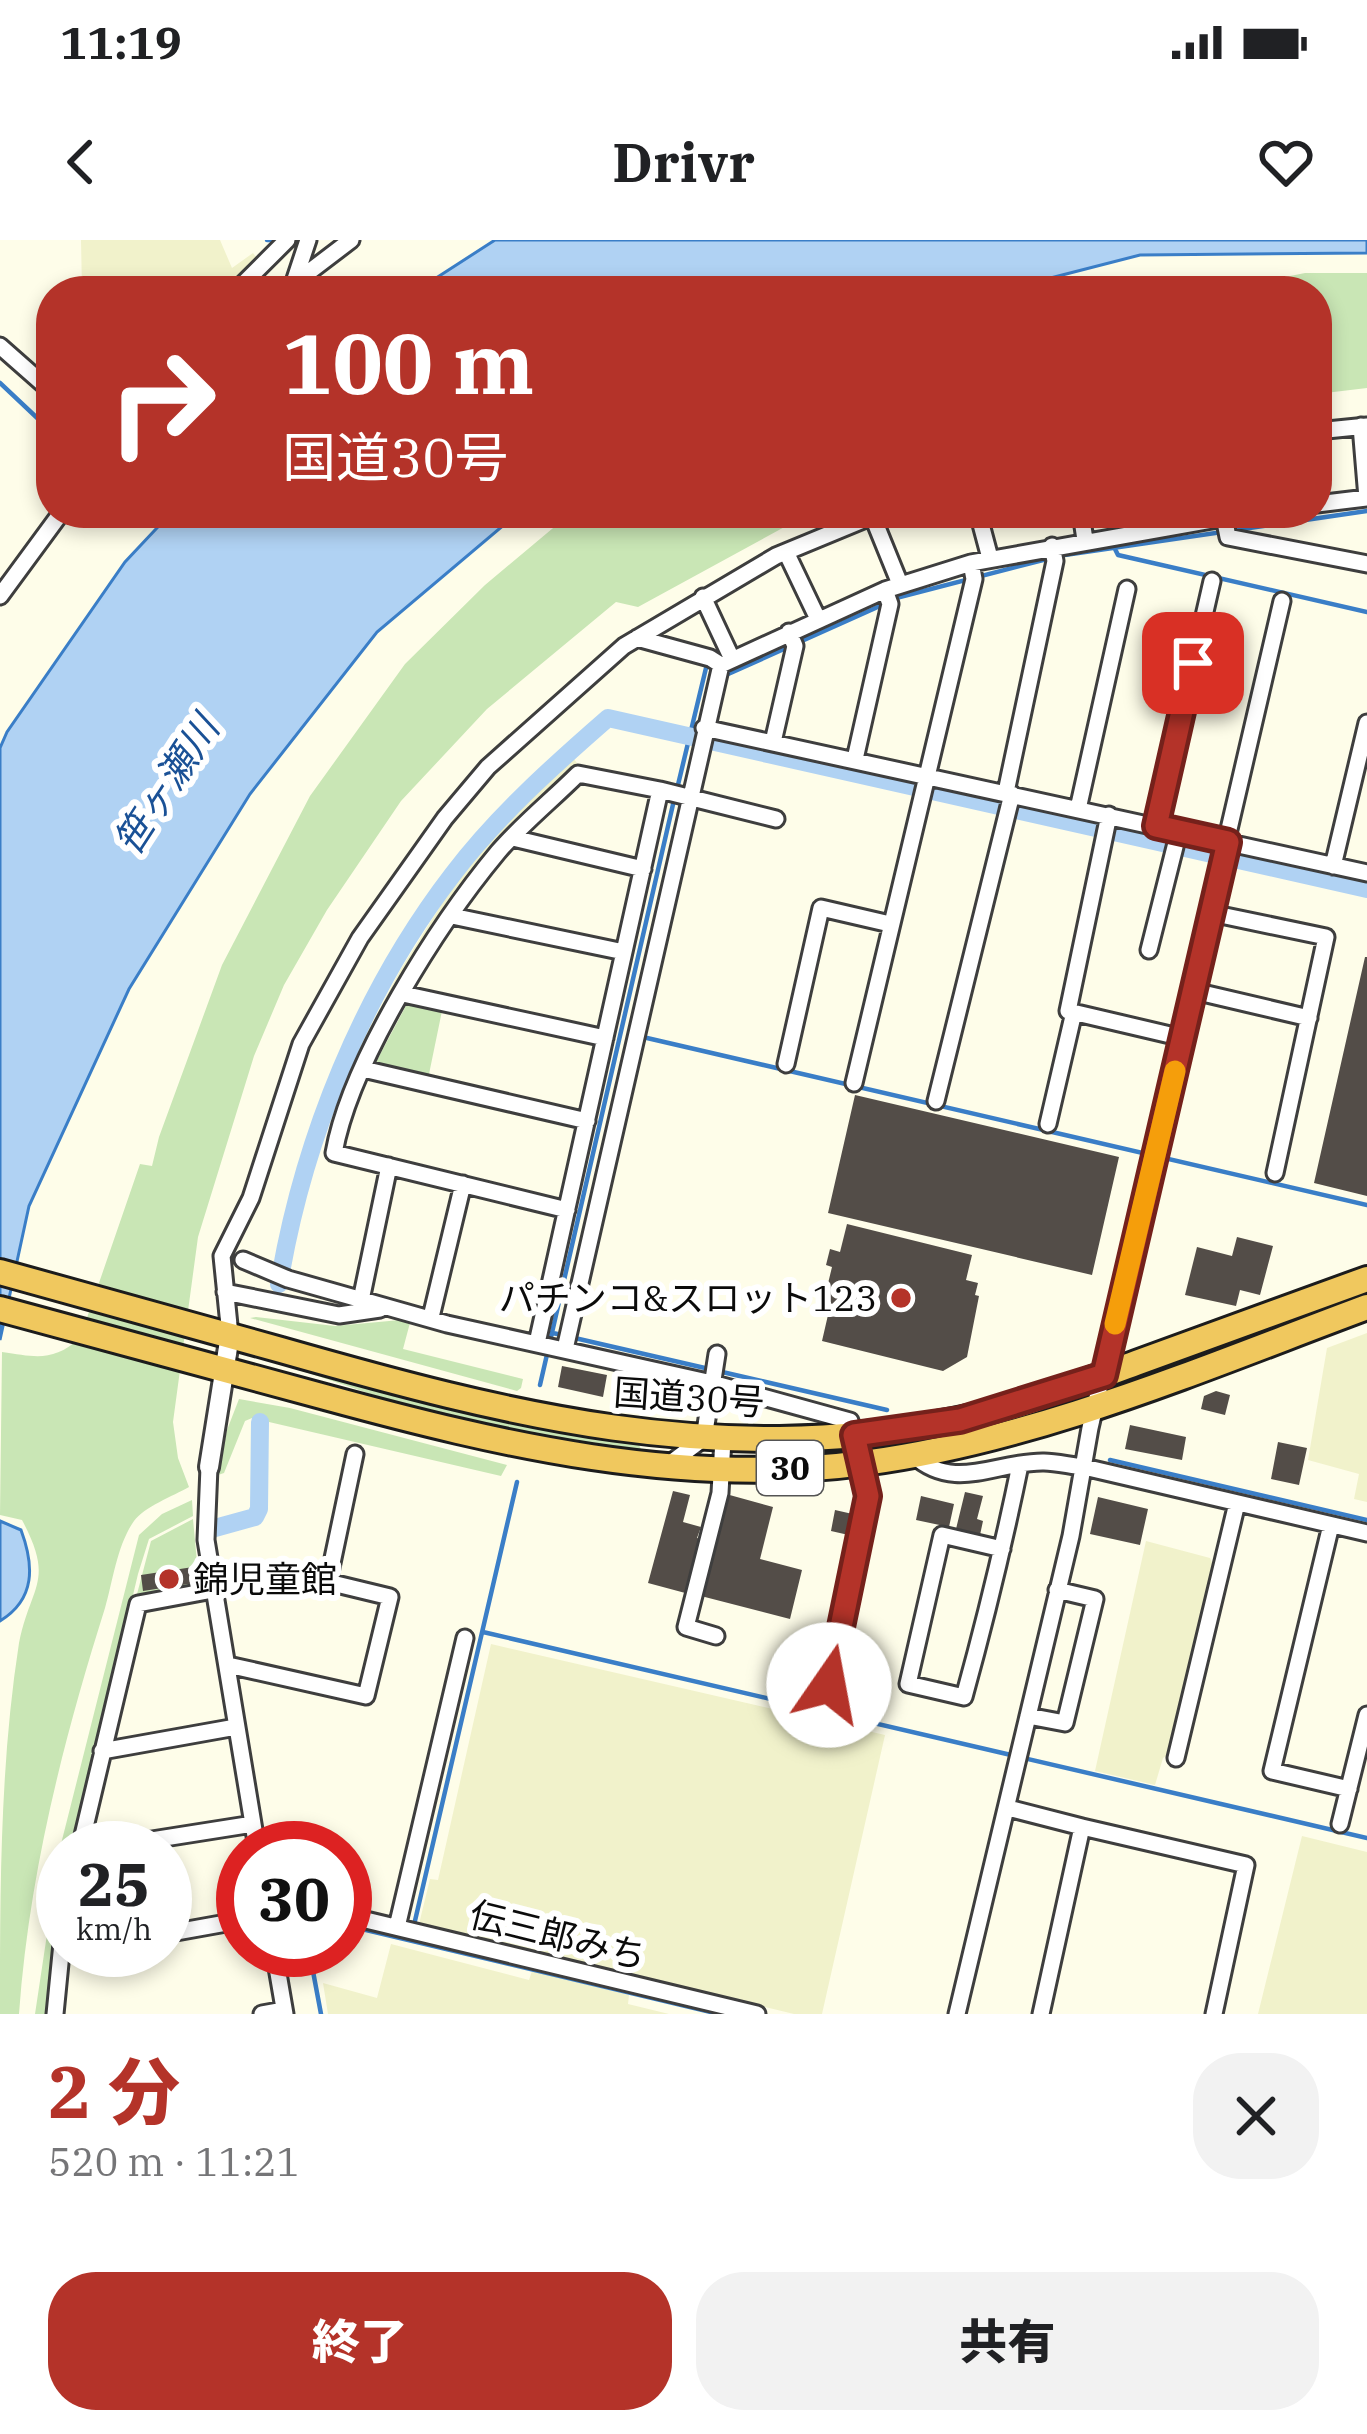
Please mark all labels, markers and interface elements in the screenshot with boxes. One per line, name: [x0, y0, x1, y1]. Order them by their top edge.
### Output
text: 11:19: [60, 13, 182, 71]
text: Drivr: [612, 127, 755, 197]
icon: back: [48, 129, 114, 195]
icon: heart: [1253, 129, 1319, 195]
text: 100 m: [282, 308, 534, 417]
icon: right: [84, 324, 240, 480]
text: 国道30号: [282, 422, 509, 492]
pin: [1142, 612, 1244, 714]
icon: arrive: [1160, 630, 1226, 696]
water label: 笹ヶ瀬川: [102, 702, 232, 864]
place label: パチンコ&スロット123: [499, 1274, 877, 1321]
marker: パチンコ&スロット123: [888, 1285, 914, 1311]
street label: 国道30号: [612, 1368, 766, 1425]
road number: 30: [757, 1441, 823, 1495]
place label: 錦児童館: [193, 1555, 337, 1602]
marker: 錦児童館: [156, 1566, 182, 1592]
position arrow: [766, 1622, 892, 1748]
speed limit sign: 30: [216, 1821, 372, 1977]
text: 25: [78, 1844, 150, 1923]
street label: 伝三郎みち: [465, 1890, 651, 1979]
text: km/h: [76, 1909, 152, 1948]
text: 2 分: [48, 2044, 180, 2138]
button: close: [1193, 2053, 1319, 2179]
text: 520 m · 11:21: [48, 2136, 300, 2187]
button: 終了: [48, 2272, 672, 2410]
button: 共有: [696, 2272, 1319, 2410]

